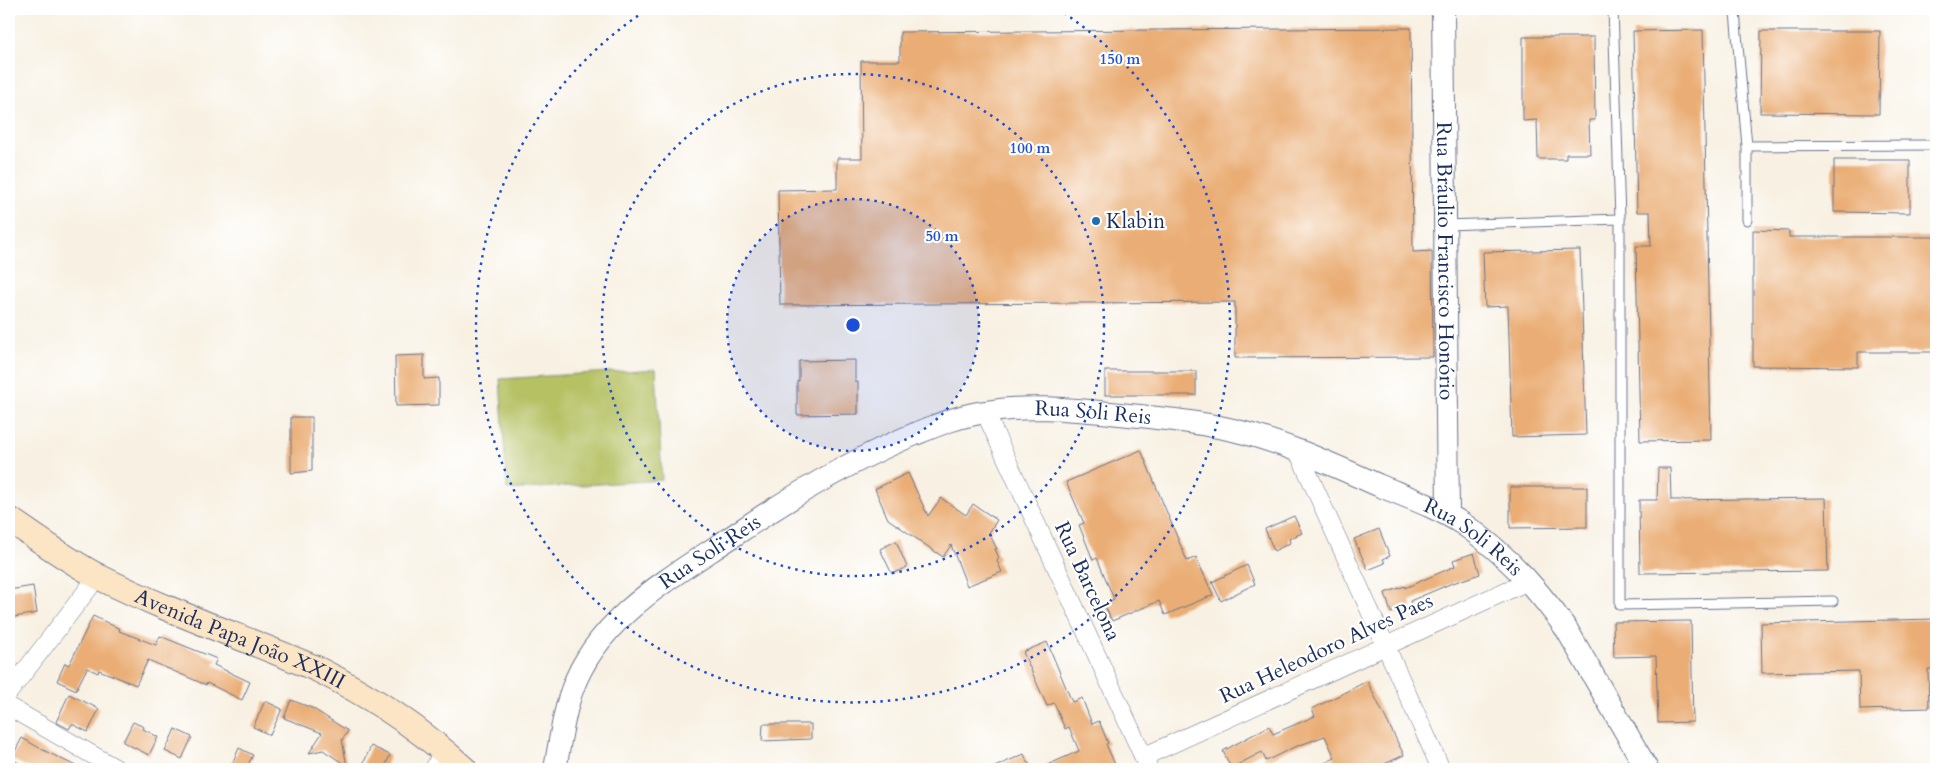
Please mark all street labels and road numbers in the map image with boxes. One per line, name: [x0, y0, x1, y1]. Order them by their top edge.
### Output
street label: Rua Bráulio Francisco Honório: [1429, 122, 1461, 400]
street label: Rua Soli Reis: [1035, 394, 1153, 432]
street label: Rua Soli Reis: [1419, 492, 1529, 583]
street label: Rua Soli Reis: [653, 507, 766, 596]
street label: Rua Barcelona: [1047, 517, 1128, 646]
street label: Avenida Papa João XXIII: [130, 582, 350, 696]
street label: Rua Heleodoro Alves Paes: [1215, 586, 1438, 711]

